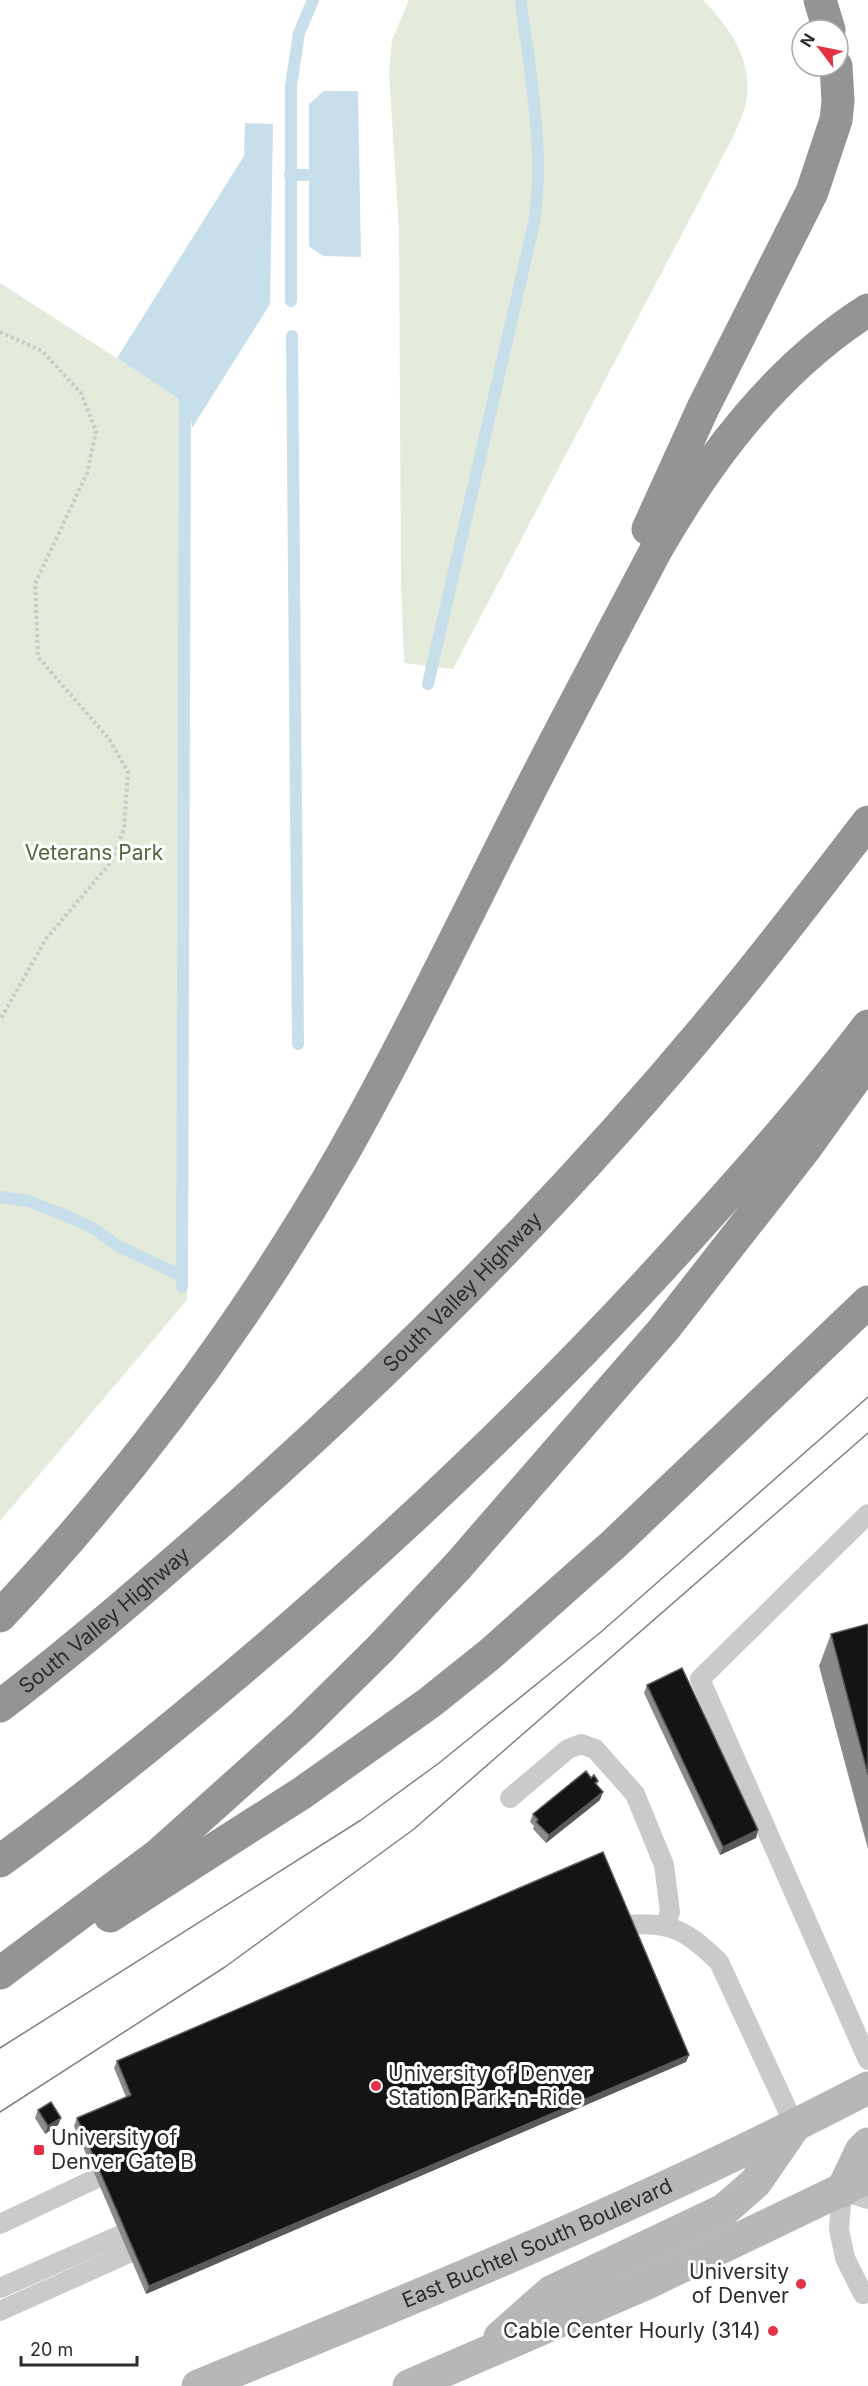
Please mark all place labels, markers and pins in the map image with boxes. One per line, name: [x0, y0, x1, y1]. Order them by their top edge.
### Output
place label: University of Denver Station Park-n-Ride: [388, 2061, 591, 2110]
marker: University of Denver Station Park-n-Ride: [369, 2079, 383, 2093]
place label: University of Denver Gate B: [51, 2125, 194, 2174]
marker: University of Denver Gate B: [32, 2143, 46, 2157]
place label: University of Denver: [689, 2259, 789, 2308]
marker: University of Denver: [794, 2277, 808, 2291]
place label: Cable Center Hourly (314): [503, 2318, 761, 2343]
marker: Cable Center Hourly (314): [766, 2324, 780, 2338]

